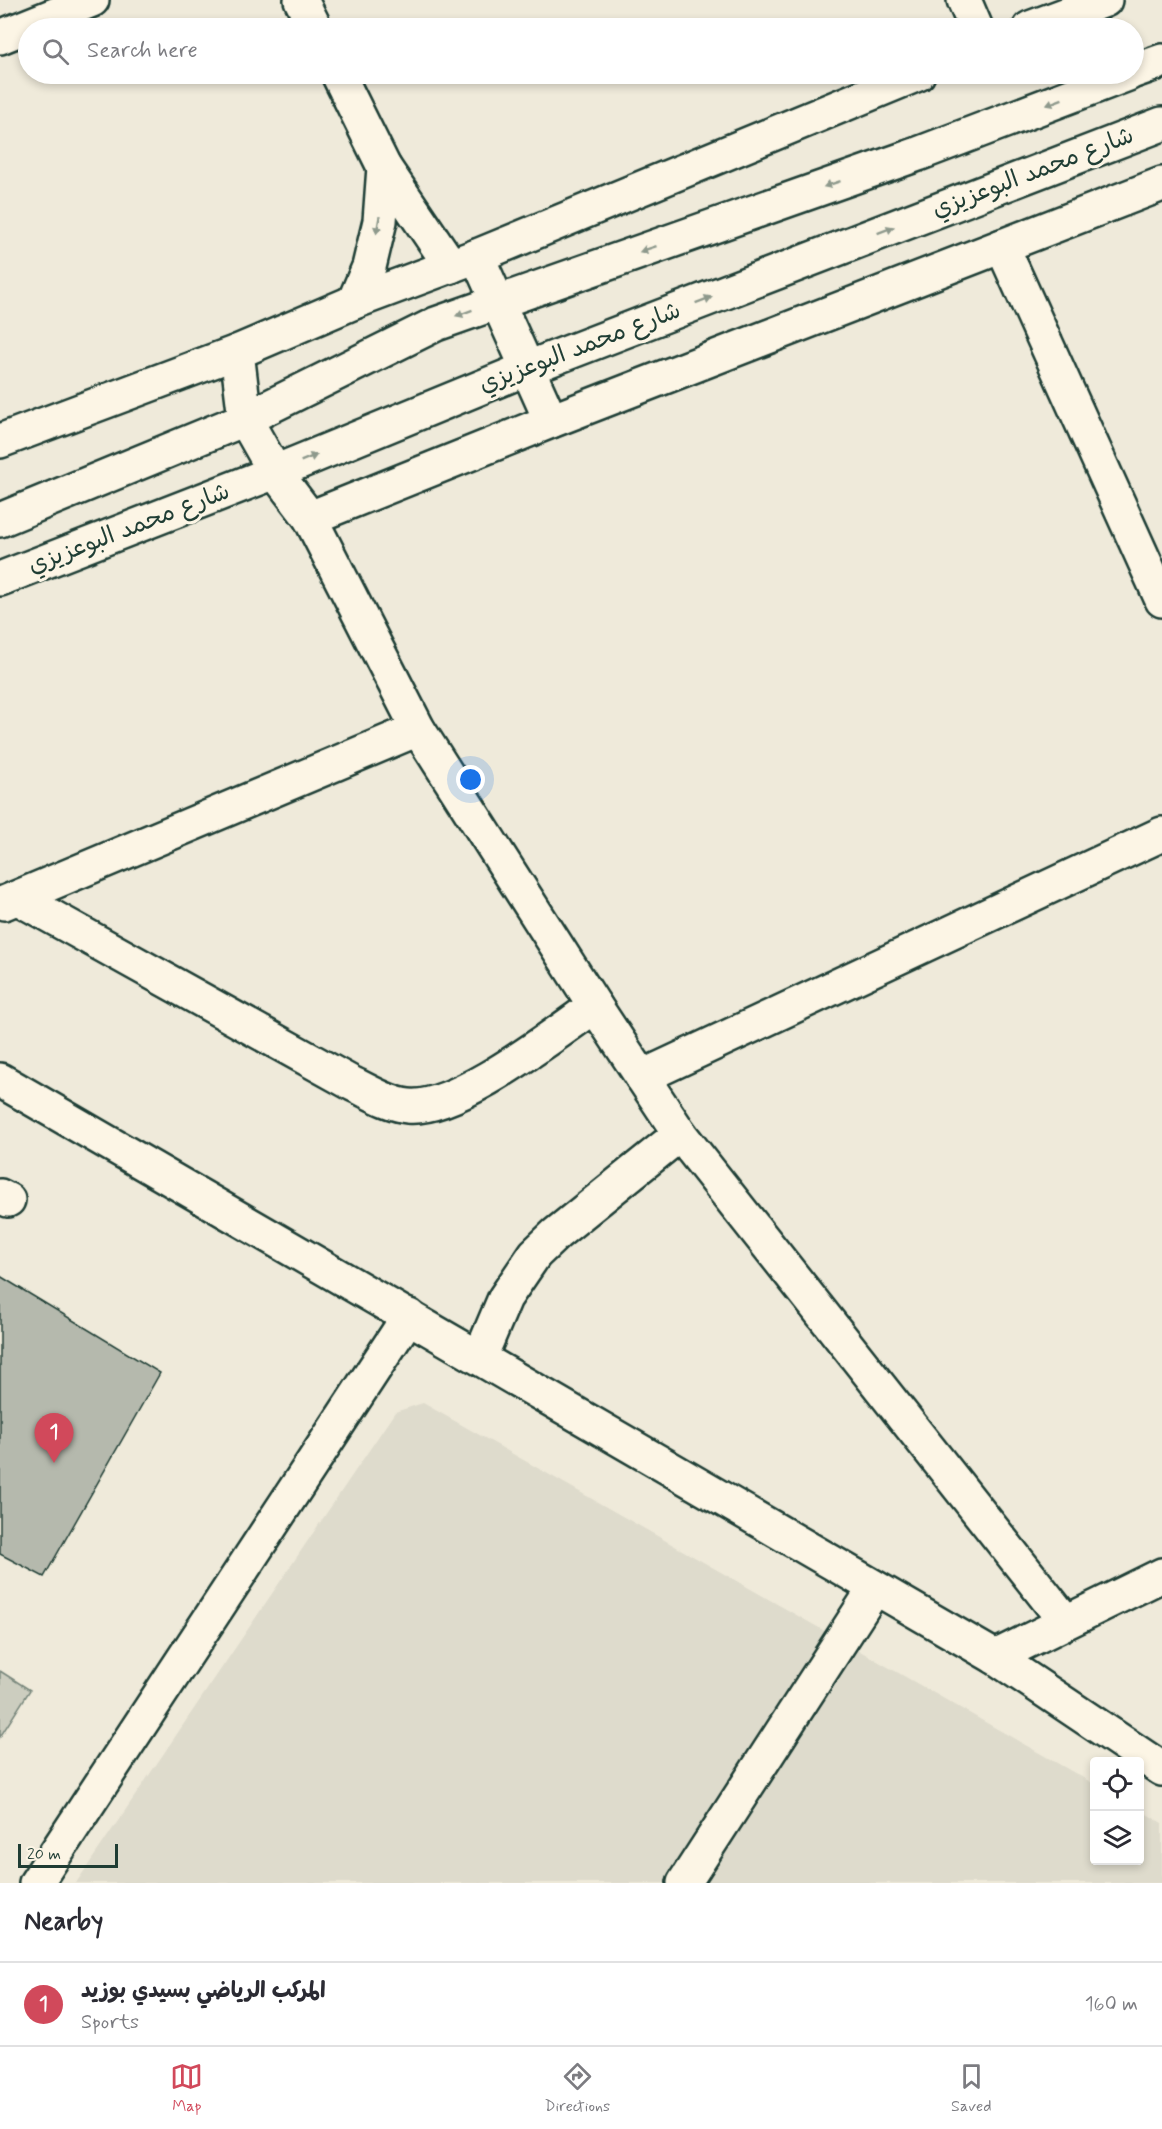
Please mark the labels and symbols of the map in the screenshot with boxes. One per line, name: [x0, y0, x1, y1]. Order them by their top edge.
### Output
one-way arrow: [1045, 98, 1063, 107]
street label: شارع محمد البوعزيزي: [928, 120, 1138, 226]
one-way arrow: [822, 180, 840, 190]
one-way arrow: [374, 216, 383, 235]
one-way arrow: [877, 225, 895, 234]
one-way arrow: [638, 244, 656, 254]
street label: شارع محمد البوعزيزي: [475, 295, 685, 401]
one-way arrow: [695, 295, 713, 304]
one-way arrow: [455, 309, 473, 319]
one-way arrow: [300, 453, 318, 462]
street label: شارع محمد البوعزيزي: [24, 476, 234, 582]
your location: [456, 765, 485, 794]
pin: 1: [34, 1414, 74, 1463]
scale bar: [18, 1841, 118, 1868]

